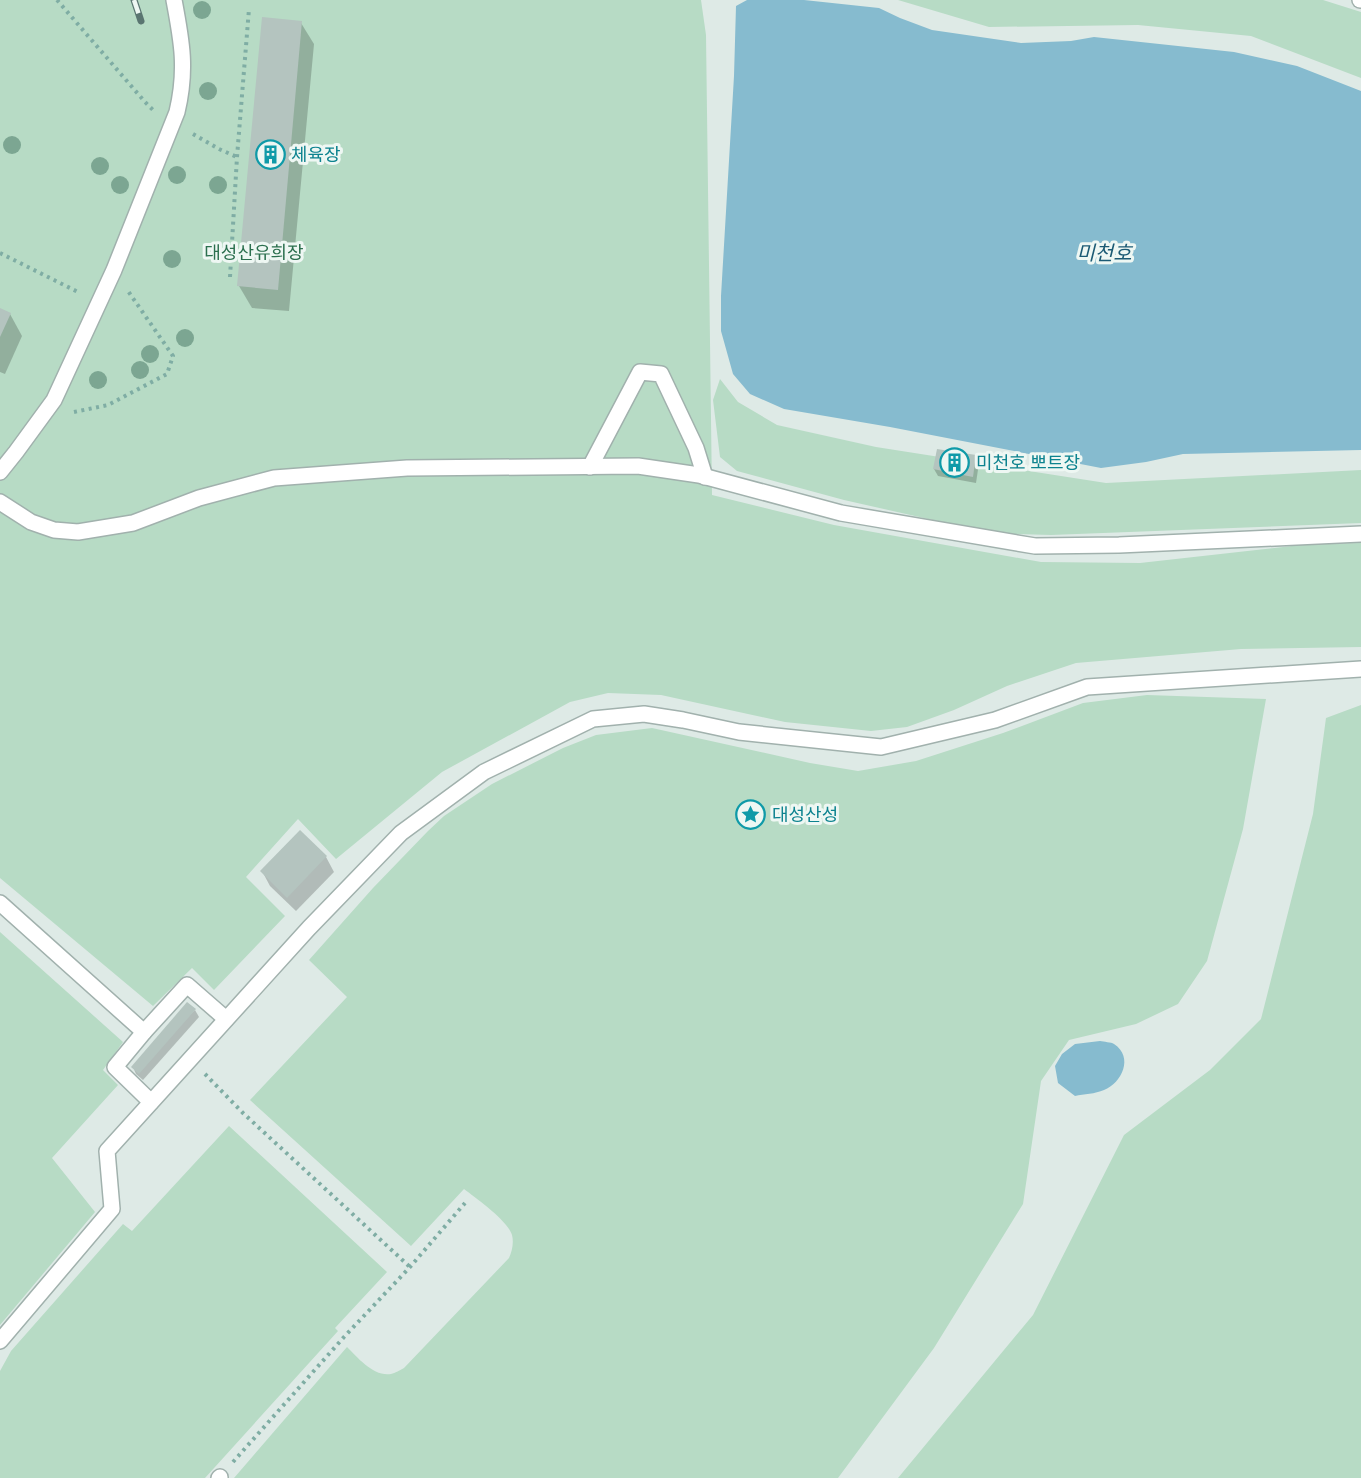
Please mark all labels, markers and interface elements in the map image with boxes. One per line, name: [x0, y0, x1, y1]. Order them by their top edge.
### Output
building icon: 체육장: [254, 138, 286, 170]
place label: 체육장: [291, 142, 341, 166]
water label: 미천호: [1076, 239, 1133, 266]
park label: 대성산유희장: [204, 240, 304, 264]
building icon: 미천호 뽀트장: [939, 446, 971, 478]
place label: 미천호 뽀트장: [976, 450, 1080, 474]
place icon: 대성산성: [735, 798, 767, 830]
place label: 대성산성: [772, 802, 838, 826]

